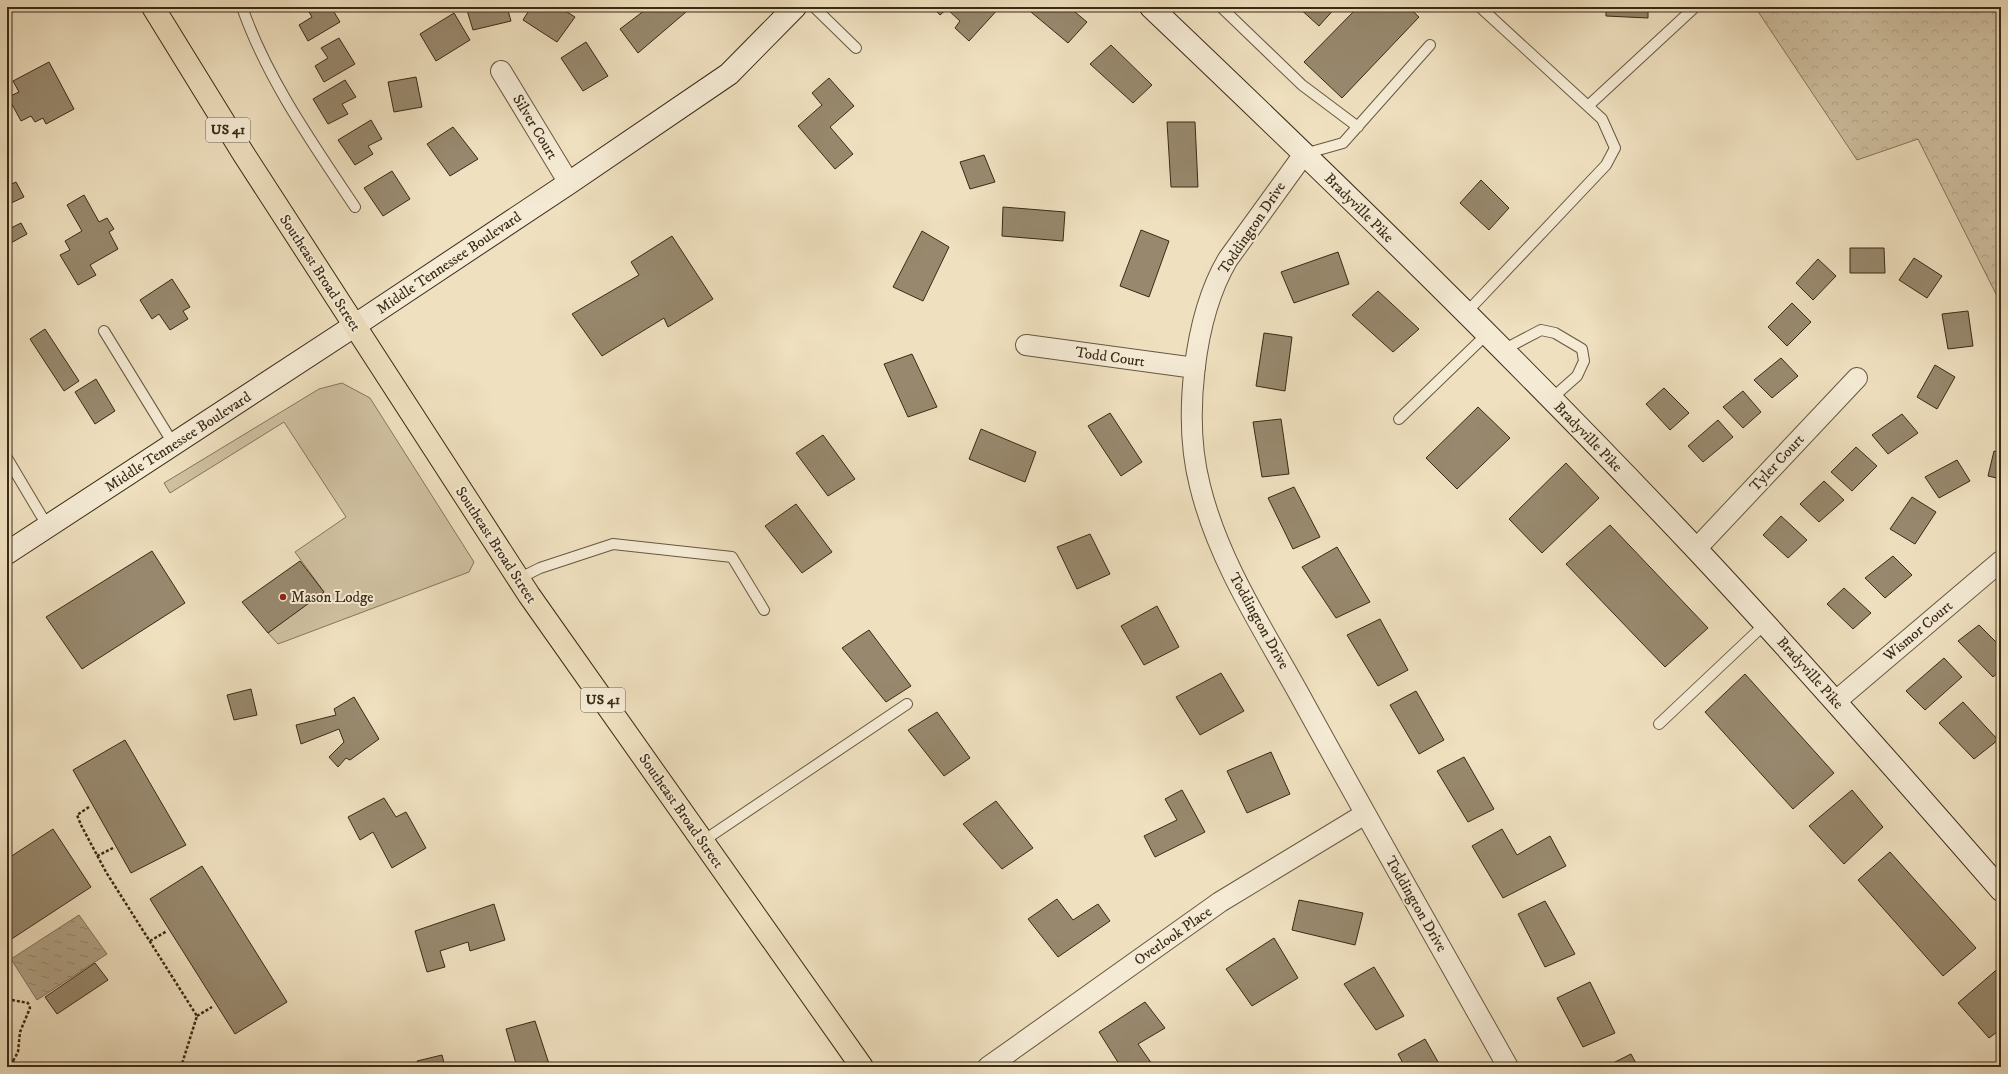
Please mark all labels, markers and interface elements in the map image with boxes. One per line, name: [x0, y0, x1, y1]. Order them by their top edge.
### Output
street label: Silver Court: [508, 91, 562, 163]
road number: US 41: [206, 118, 250, 142]
street label: Bradyville Pike: [1320, 169, 1398, 247]
street label: Toddington Drive: [1214, 178, 1290, 278]
street label: Middle Tennessee Boulevard: [373, 207, 525, 319]
street label: Southeast Broad Street: [275, 211, 365, 335]
street label: Todd Court: [1074, 343, 1146, 371]
street label: Middle Tennessee Boulevard: [101, 387, 255, 496]
street label: Bradyville Pike: [1550, 398, 1626, 476]
street label: Tyler Court: [1746, 430, 1809, 496]
street label: Southeast Broad Street: [451, 483, 541, 607]
street label: Toddington Drive: [1225, 569, 1293, 673]
place label: Mason Lodge: [291, 588, 374, 607]
marker: Mason Lodge: [278, 592, 288, 602]
street label: Wismor Court: [1879, 596, 1957, 666]
street label: Bradyville Pike: [1773, 633, 1847, 713]
road number: US 41: [581, 688, 625, 712]
street label: Southeast Broad Street: [634, 750, 728, 872]
street label: Toddington Drive: [1381, 853, 1451, 955]
street label: Overlook Place: [1130, 902, 1216, 970]

